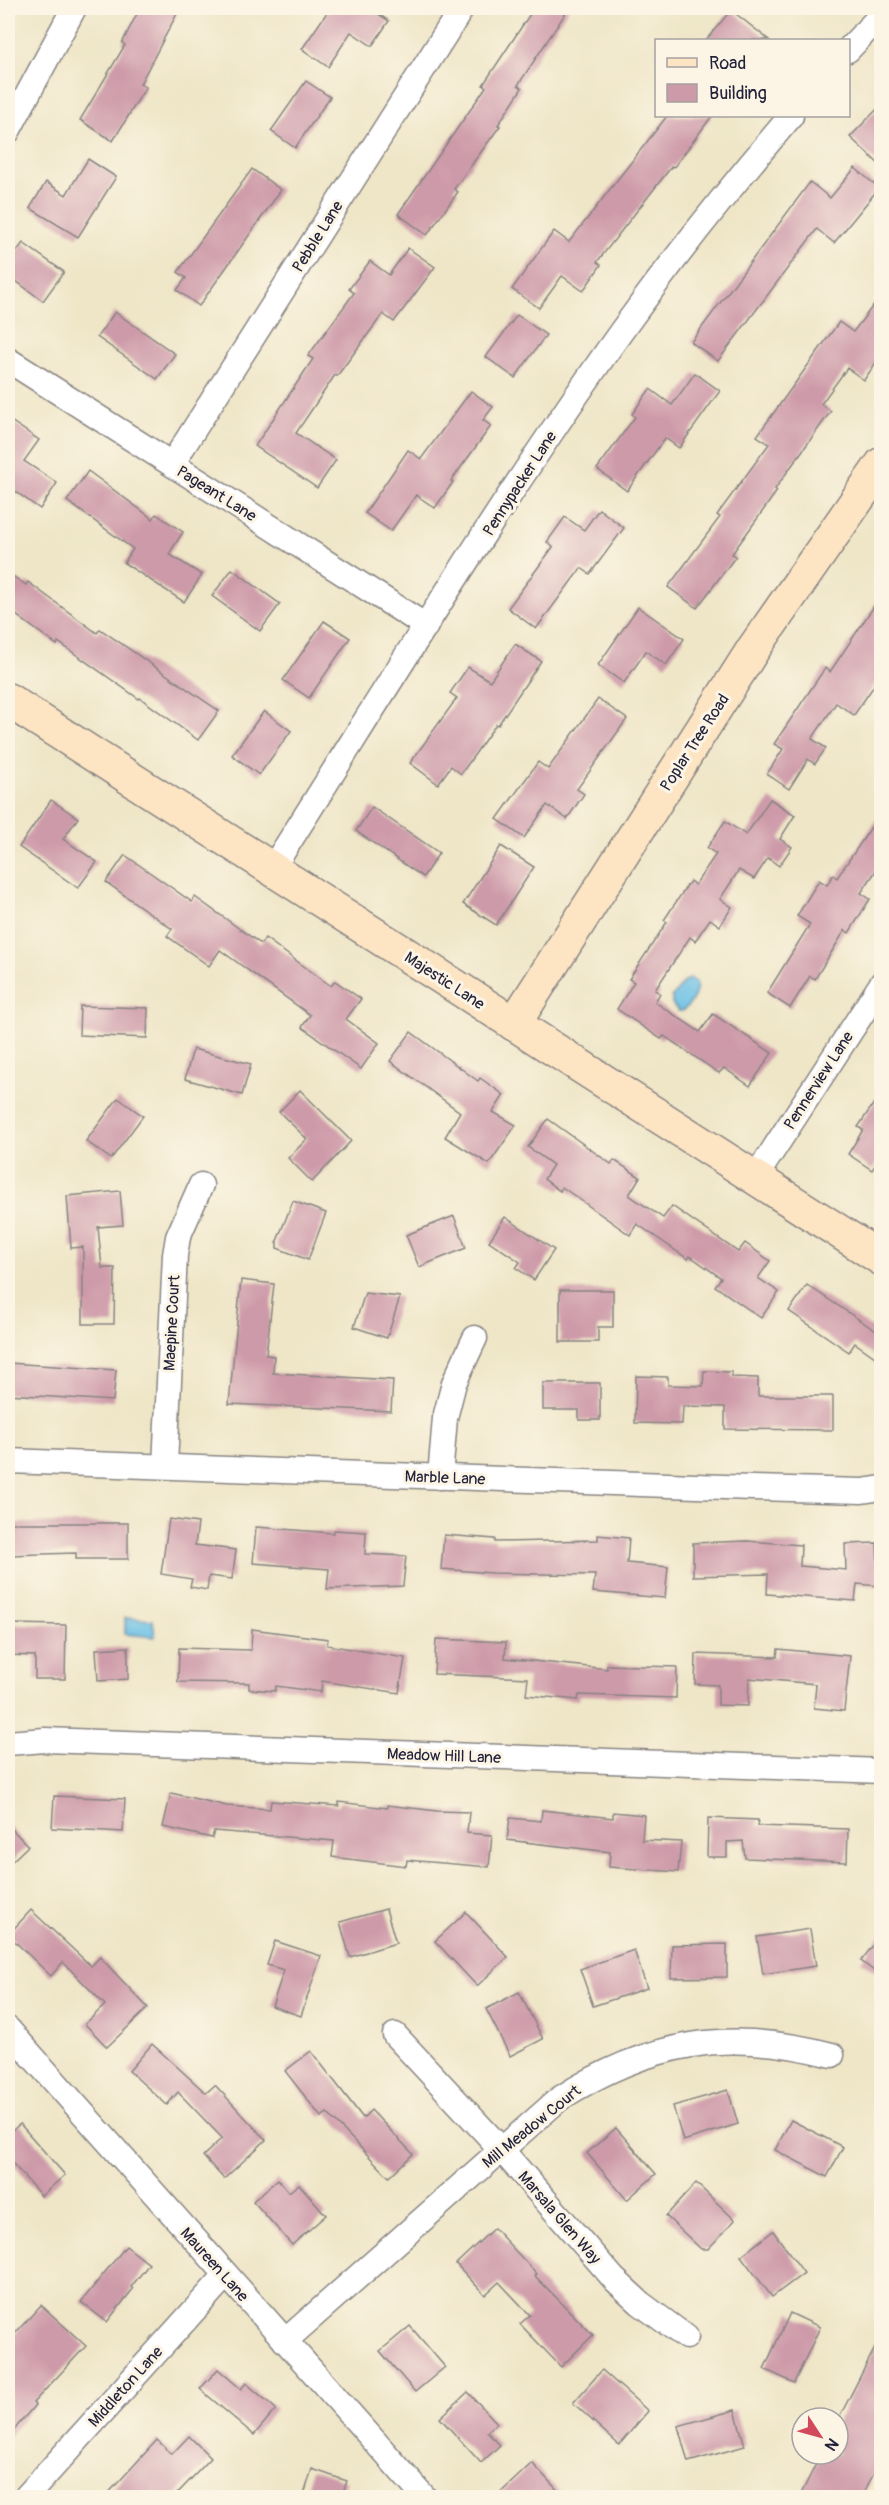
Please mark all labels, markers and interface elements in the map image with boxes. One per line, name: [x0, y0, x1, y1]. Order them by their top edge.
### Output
legend: [655, 39, 850, 117]
text: Road: [709, 52, 746, 75]
text: Building: [709, 82, 767, 105]
street label: Pebble Lane: [288, 197, 348, 276]
street label: Pennypacker Lane: [479, 427, 561, 540]
street label: Pageant Lane: [173, 461, 260, 526]
street label: Poplar Tree Road: [656, 690, 734, 795]
street label: Majestic Lane: [401, 948, 488, 1014]
street label: Pennerview Lane: [780, 1028, 858, 1133]
street label: Maepine Court: [159, 1274, 185, 1372]
street label: Marble Lane: [404, 1467, 486, 1489]
street label: Meadow Hill Lane: [387, 1744, 501, 1768]
street label: Mill Meadow Court: [478, 2081, 585, 2173]
street label: Marsala Glen Way: [514, 2167, 605, 2268]
street label: Maureen Lane: [176, 2223, 253, 2306]
street label: Middleton Lane: [84, 2342, 167, 2431]
north arrow: [790, 2406, 850, 2466]
text: N: [820, 2434, 843, 2455]

